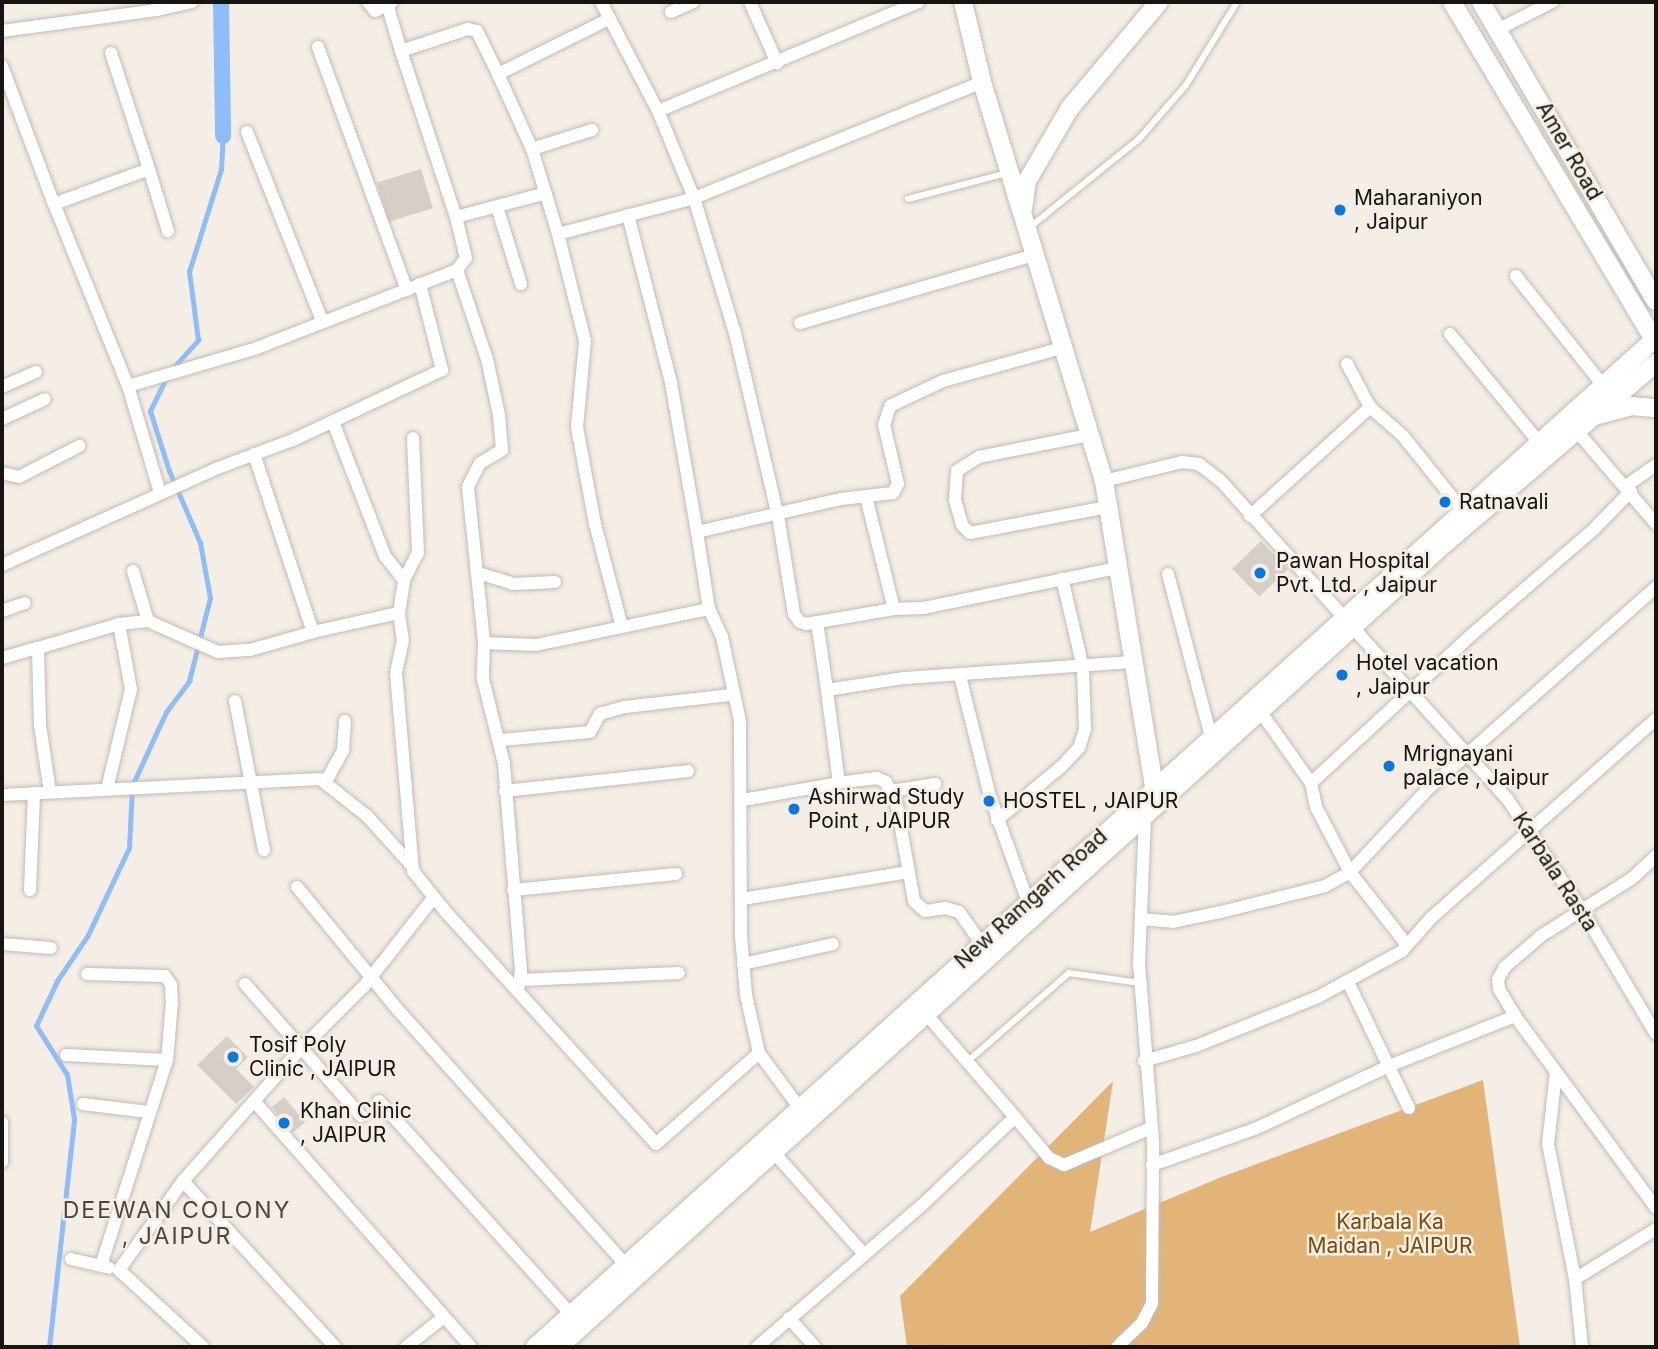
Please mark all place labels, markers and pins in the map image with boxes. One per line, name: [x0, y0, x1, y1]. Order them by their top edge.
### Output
place label: Maharaniyon , Jaipur: [1354, 185, 1483, 235]
marker: Maharaniyon , Jaipur: [1332, 202, 1348, 218]
place label: Ratnavali: [1459, 489, 1549, 515]
marker: Ratnavali: [1437, 494, 1453, 510]
place label: Pawan Hospital Pvt. Ltd. , Jaipur: [1276, 548, 1437, 598]
marker: Pawan Hospital Pvt. Ltd. , Jaipur: [1250, 563, 1270, 583]
place label: Hotel vacation , Jaipur: [1356, 650, 1499, 700]
marker: Hotel vacation , Jaipur: [1334, 667, 1350, 683]
place label: Mrignayani palace , Jaipur: [1403, 741, 1549, 791]
marker: Mrignayani palace , Jaipur: [1381, 758, 1397, 774]
place label: Ashirwad Study Point , JAIPUR: [808, 784, 964, 834]
place label: HOSTEL , JAIPUR: [1003, 788, 1178, 814]
marker: HOSTEL , JAIPUR: [981, 793, 997, 809]
marker: Ashirwad Study Point , JAIPUR: [786, 801, 802, 817]
place label: Tosif Poly Clinic , JAIPUR: [249, 1032, 396, 1082]
marker: Tosif Poly Clinic , JAIPUR: [223, 1047, 243, 1067]
place label: Khan Clinic , JAIPUR: [300, 1098, 412, 1148]
marker: Khan Clinic , JAIPUR: [274, 1113, 294, 1133]

